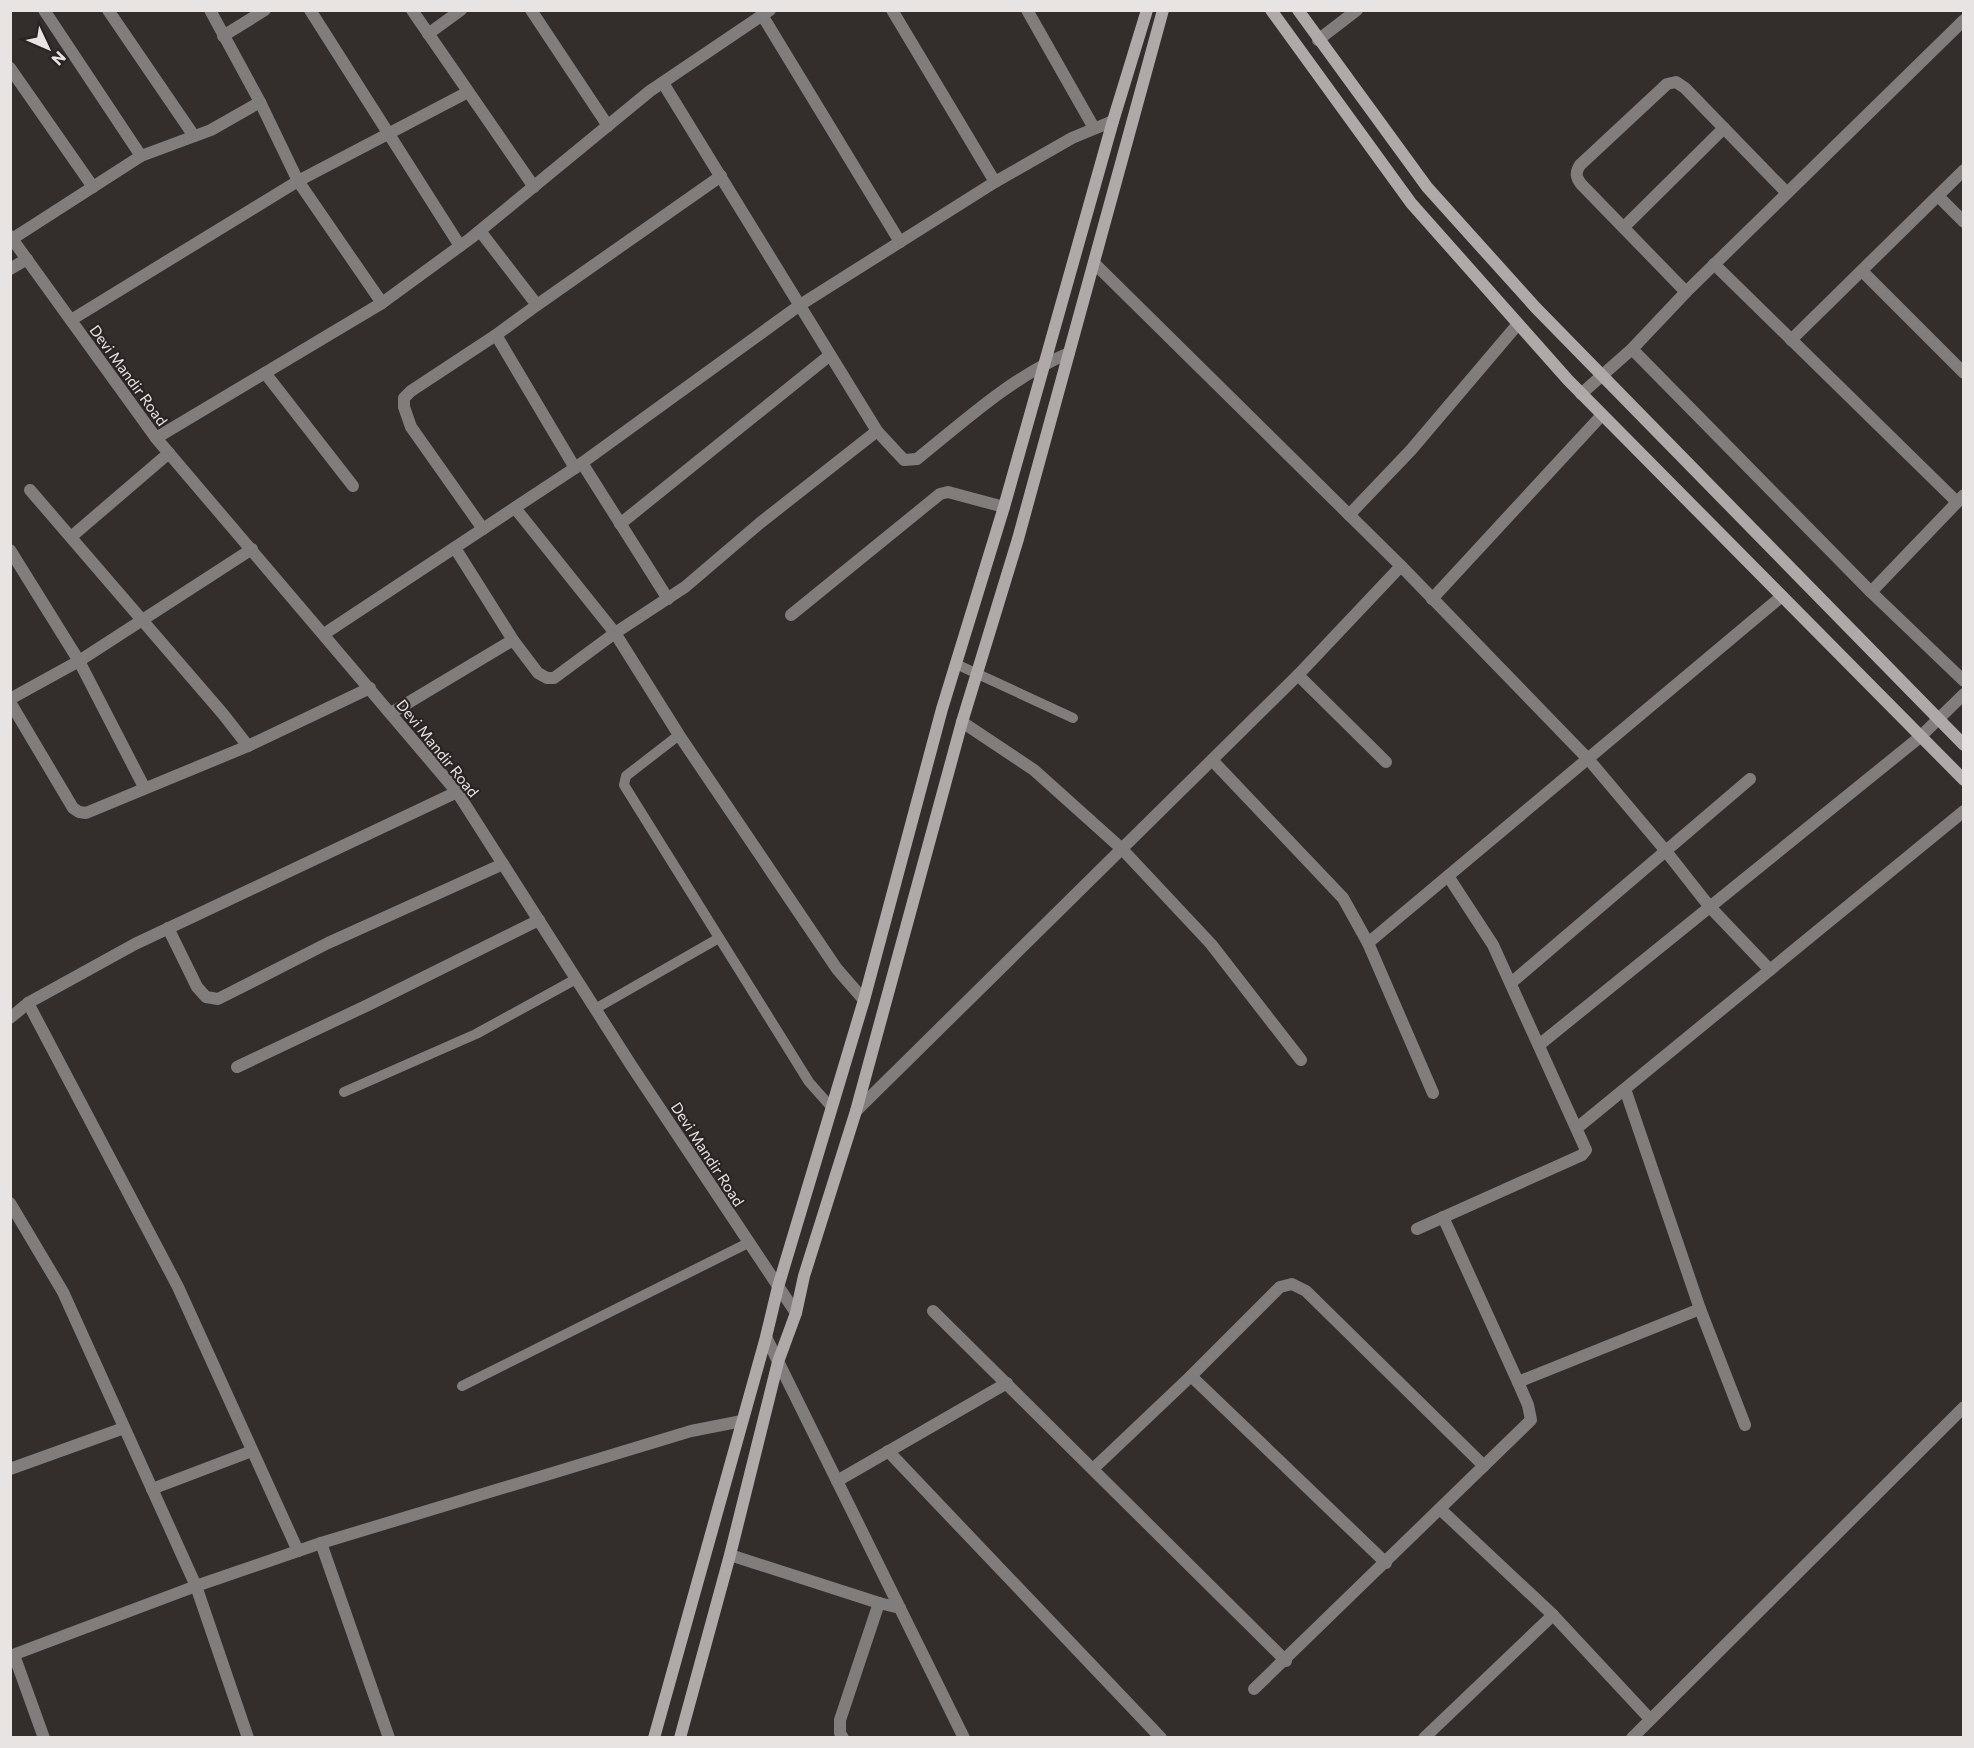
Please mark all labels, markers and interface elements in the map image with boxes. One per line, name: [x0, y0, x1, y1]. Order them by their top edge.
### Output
north arrow: [18, 18, 78, 78]
text: N: [48, 48, 70, 70]
street label: Devi Mandir Road: [86, 321, 172, 429]
street label: Devi Mandir Road: [393, 696, 483, 800]
street label: Devi Mandir Road: [668, 1099, 748, 1209]

